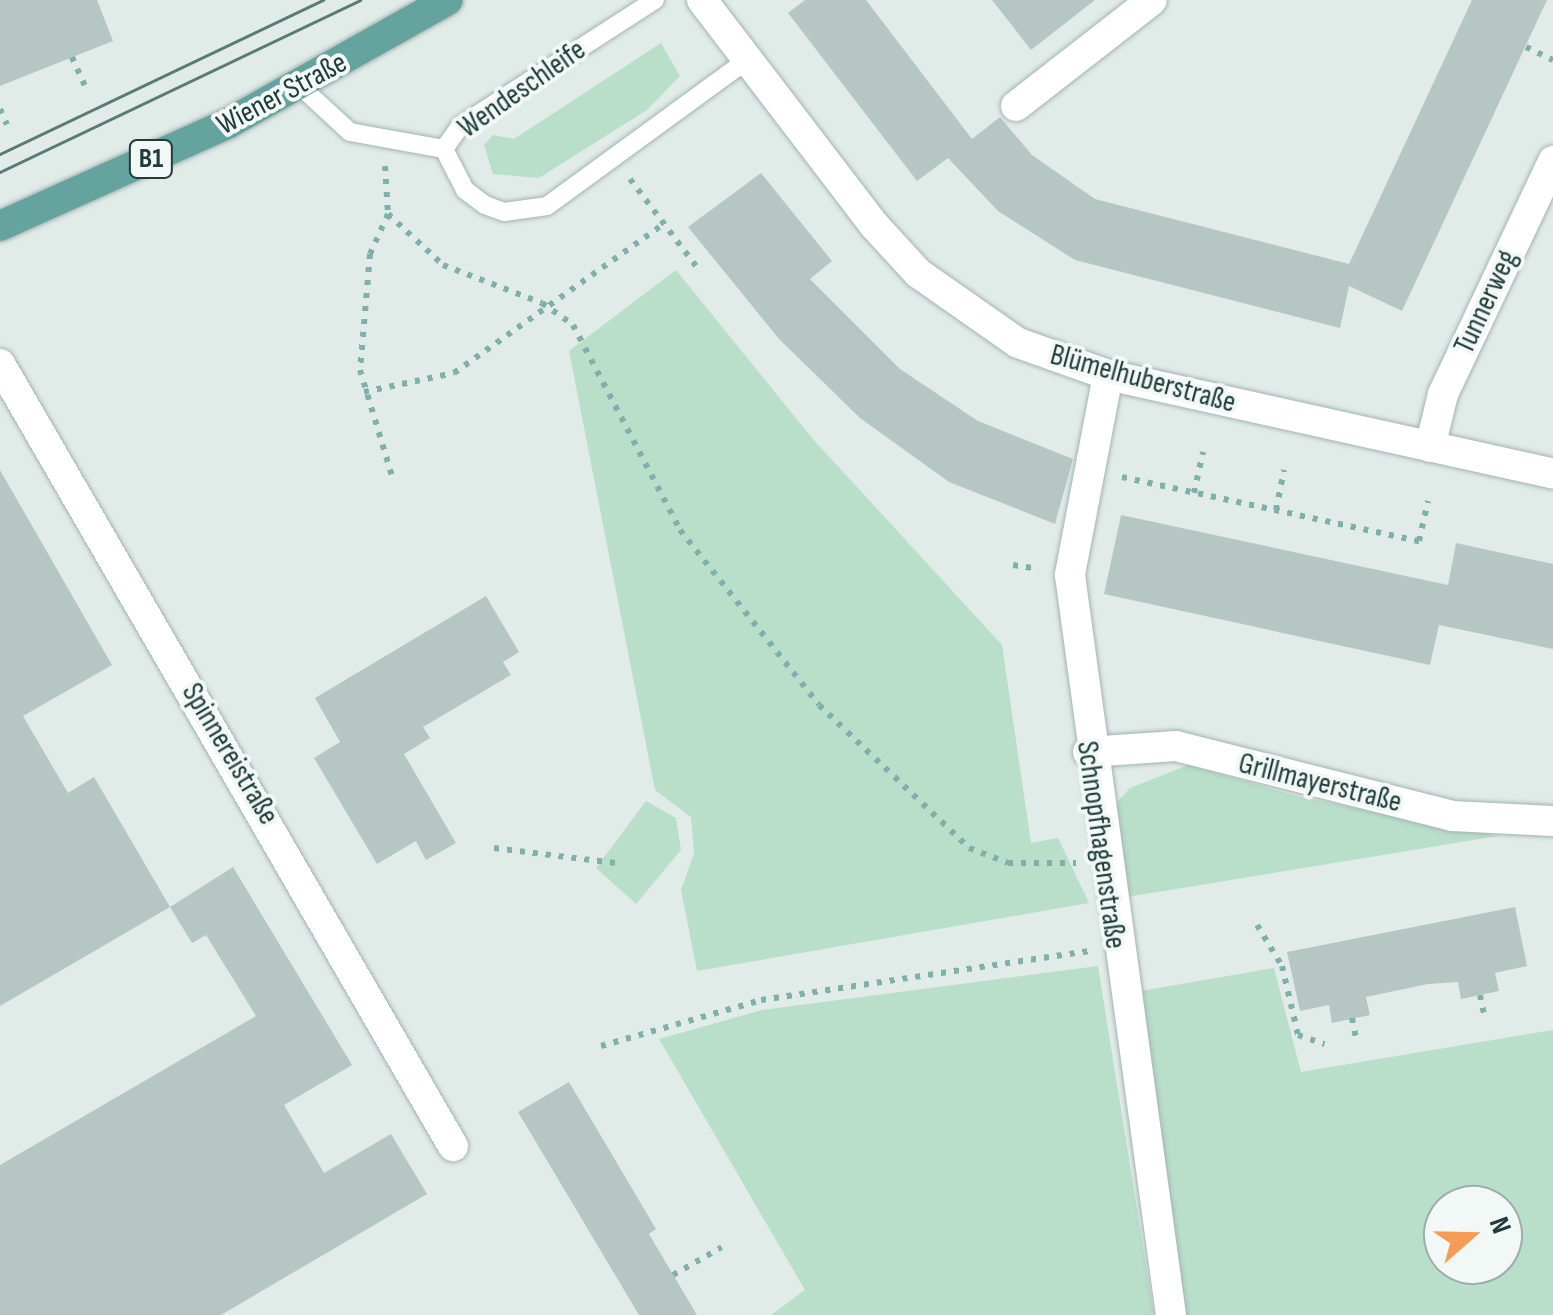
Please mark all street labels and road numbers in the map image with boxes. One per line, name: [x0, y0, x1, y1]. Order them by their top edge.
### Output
street label: Wendeschleife: [451, 32, 593, 146]
street label: Wiener Straße: [211, 45, 353, 143]
road number: B1: [128, 136, 174, 182]
street label: Tunnerweg: [1446, 245, 1526, 359]
street label: Blümelhuberstraße: [1046, 337, 1240, 421]
street label: Spinnereistraße: [174, 677, 286, 831]
street label: Schnopfhagenstraße: [1069, 739, 1133, 951]
street label: Grillmayerstraße: [1235, 745, 1405, 821]

